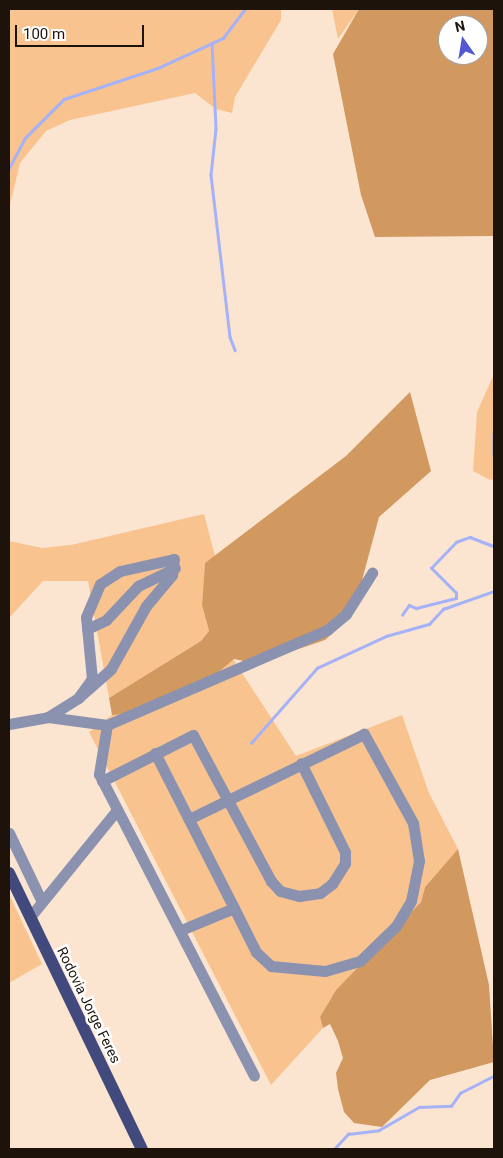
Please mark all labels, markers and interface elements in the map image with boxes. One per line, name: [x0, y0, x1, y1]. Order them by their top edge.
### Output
scale bar: [18, 15, 146, 47]
north arrow: [438, 15, 488, 65]
text: N: [453, 17, 466, 35]
text: 100 m: [23, 25, 65, 43]
street label: Rodovia Jorge Feres: [54, 944, 124, 1066]

